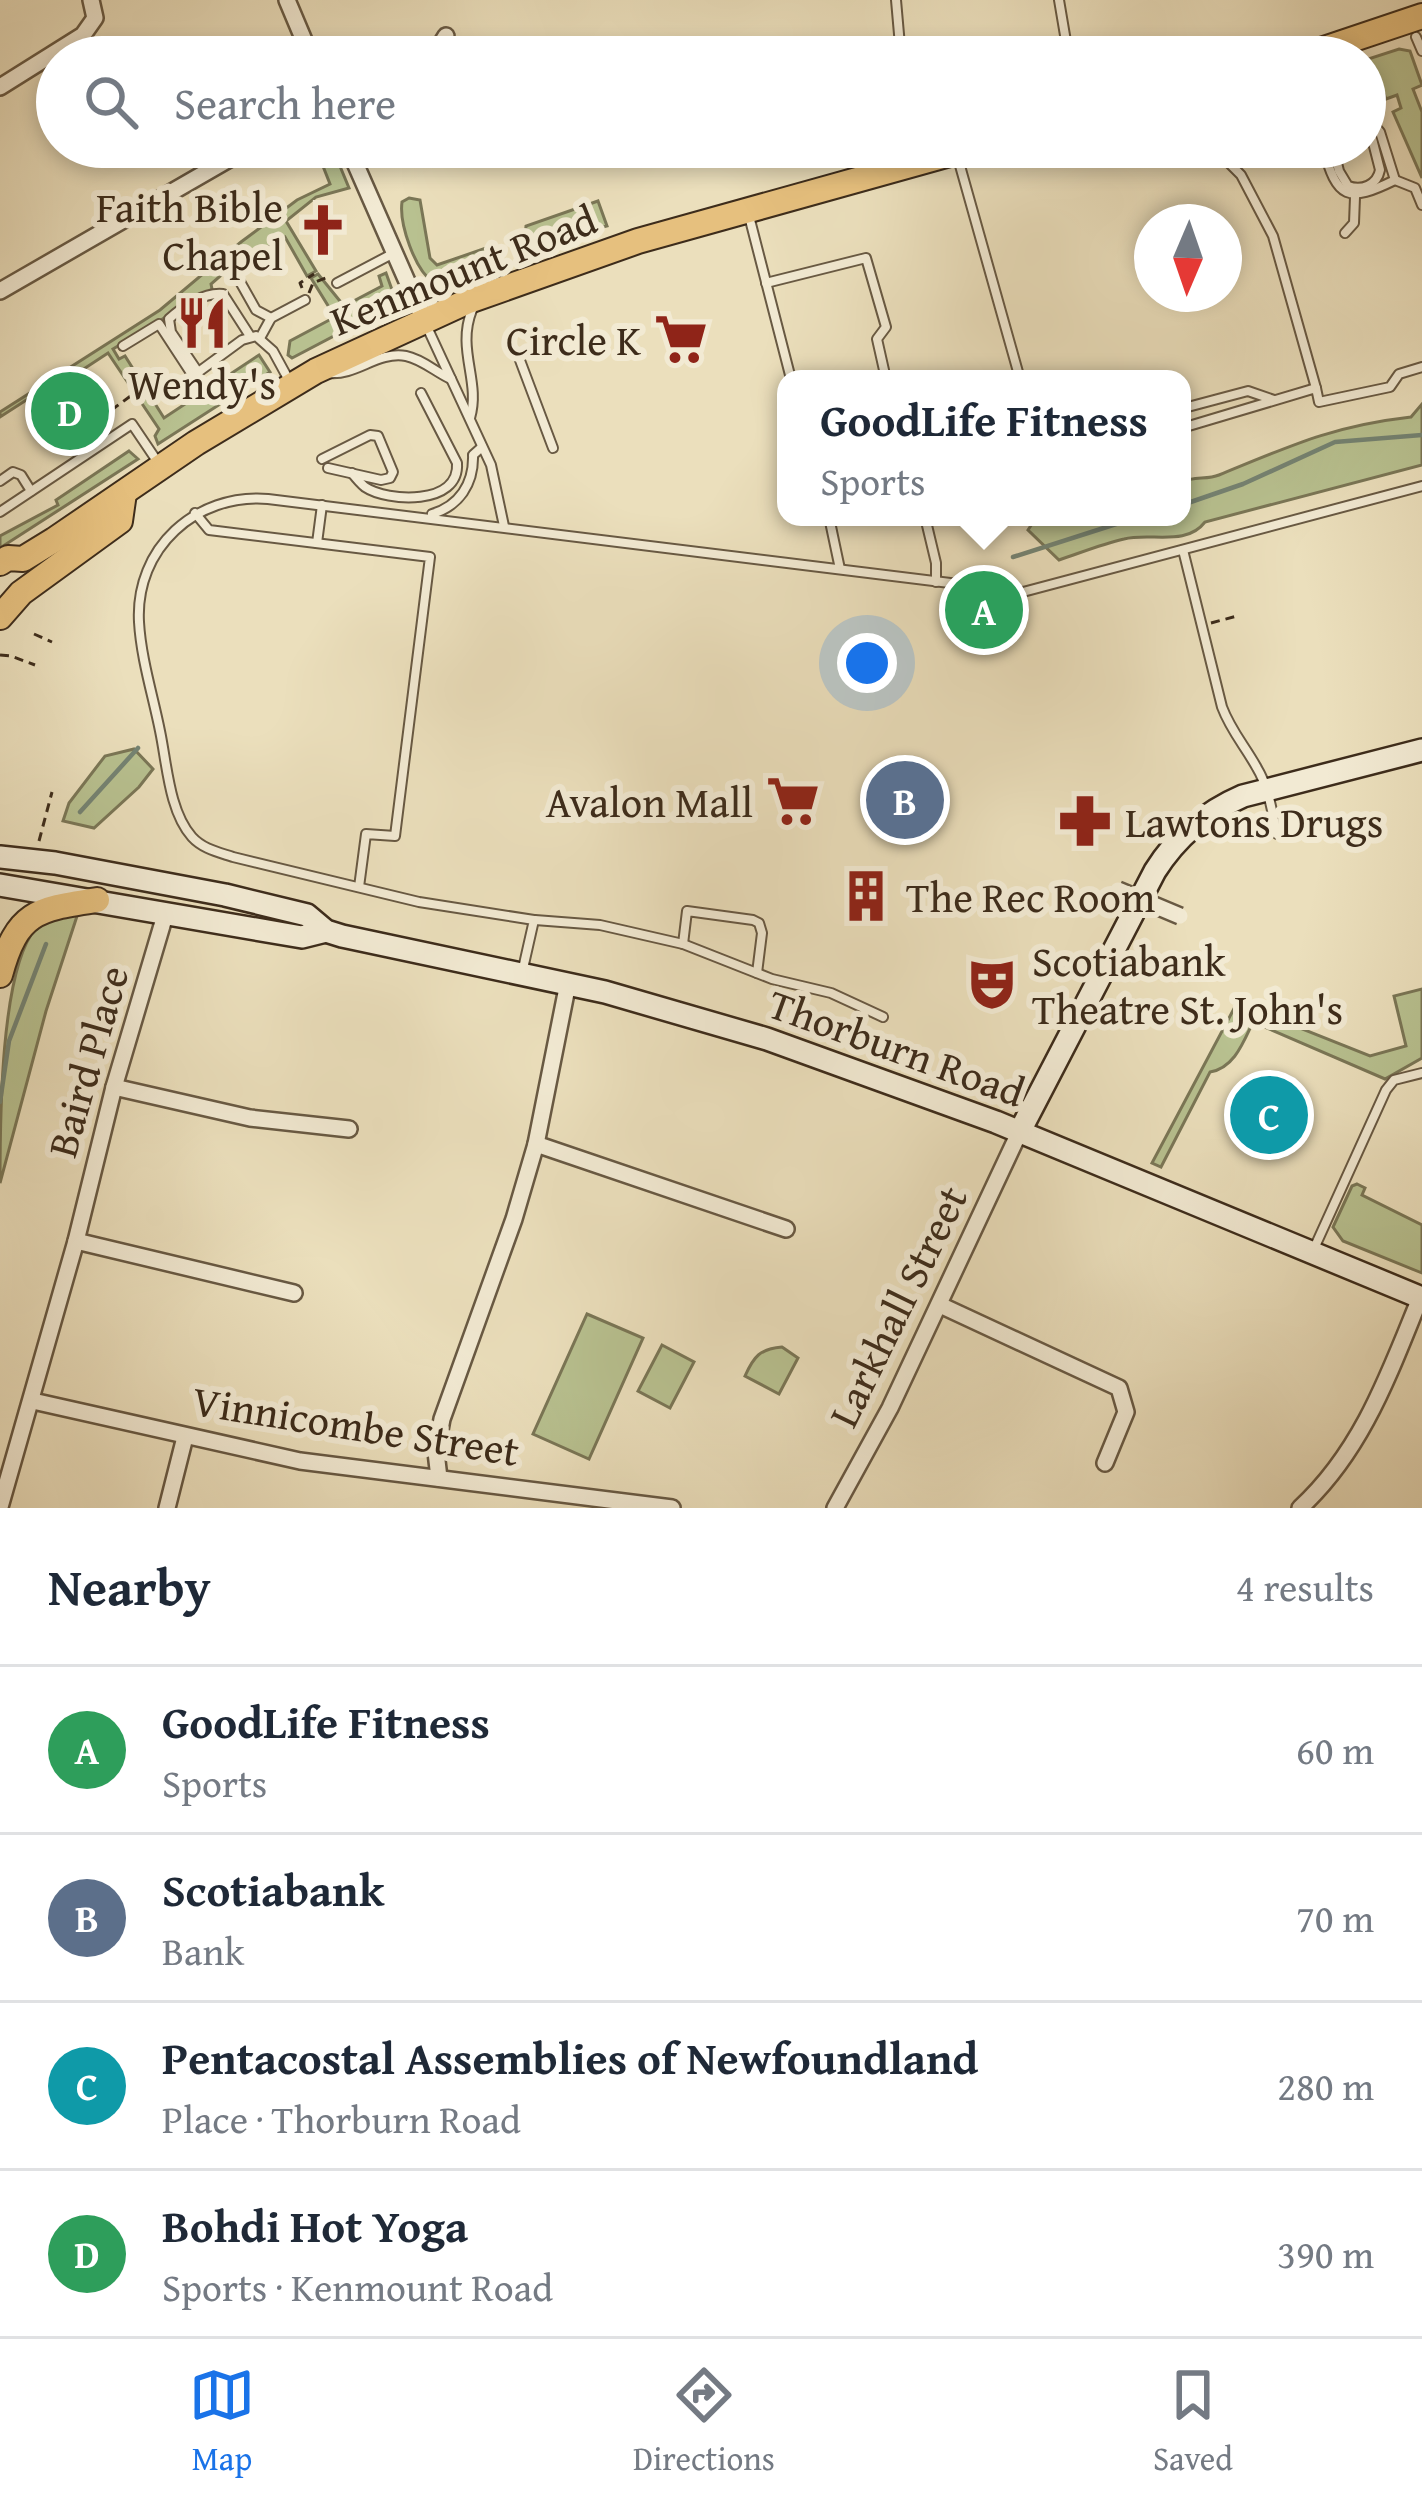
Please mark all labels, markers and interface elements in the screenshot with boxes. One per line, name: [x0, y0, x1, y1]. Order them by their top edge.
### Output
search box: [36, 36, 1386, 168]
icon: search: [78, 69, 144, 135]
text: Search here: [174, 70, 396, 135]
place label: Faith Bible Chapel: [96, 176, 283, 285]
street label: Kenmount Road: [321, 188, 606, 350]
church icon: Faith Bible Chapel: [294, 201, 352, 259]
north arrow: [1134, 204, 1242, 312]
restaurant icon: Wendy's: [173, 294, 231, 352]
place label: Circle K: [506, 309, 641, 370]
supermarket icon: Circle K: [652, 310, 710, 368]
place label: Wendy's: [128, 353, 276, 414]
pin: D: [31, 366, 109, 456]
popup: [777, 370, 1191, 526]
text: GoodLife Fitness: [820, 387, 1148, 452]
text: Sports: [820, 452, 925, 509]
pin: A: [945, 565, 1023, 655]
your location: [837, 633, 897, 693]
pin: B: [866, 755, 944, 845]
place label: Avalon Mall: [546, 771, 753, 832]
supermarket icon: Avalon Mall: [764, 772, 822, 830]
place label: Lawtons Drugs: [1125, 791, 1383, 852]
pharmacy icon: Lawtons Drugs: [1056, 792, 1114, 850]
place label: The Rec Room: [906, 866, 1155, 927]
building icon: The Rec Room: [837, 867, 895, 925]
place label: Scotiabank Theatre St. John's: [1032, 930, 1343, 1039]
theatre icon: Scotiabank Theatre St. John's: [963, 955, 1021, 1013]
street label: Baird Place: [31, 958, 143, 1164]
street label: Thorburn Road: [760, 972, 1034, 1122]
pin: C: [1230, 1070, 1308, 1160]
street label: Larkhall Street: [812, 1175, 982, 1437]
street label: Vinnicombe Street: [188, 1369, 524, 1481]
text: Nearby: [48, 1549, 211, 1624]
text: 4 results: [1236, 1558, 1374, 1615]
text: GoodLife Fitness: [162, 1689, 490, 1754]
text: A: [75, 1721, 99, 1778]
text: 60 m: [1296, 1721, 1374, 1778]
text: Sports: [162, 1754, 267, 1811]
text: Scotiabank: [162, 1857, 384, 1922]
text: B: [75, 1889, 99, 1946]
text: 70 m: [1296, 1889, 1374, 1946]
text: Bank: [162, 1922, 244, 1979]
text: Pentacostal Assemblies of Newfoundland: [162, 2025, 978, 2090]
text: C: [76, 2057, 98, 2114]
text: 280 m: [1277, 2057, 1374, 2114]
text: Place · Thorburn Road: [162, 2090, 521, 2147]
text: Bohdi Hot Yoga: [162, 2193, 468, 2258]
text: D: [74, 2225, 100, 2282]
text: 390 m: [1277, 2225, 1374, 2282]
text: Sports · Kenmount Road: [162, 2258, 553, 2315]
tab: Map: [189, 2362, 255, 2482]
tab: Directions: [633, 2362, 775, 2482]
tab: Saved: [1153, 2362, 1233, 2482]

